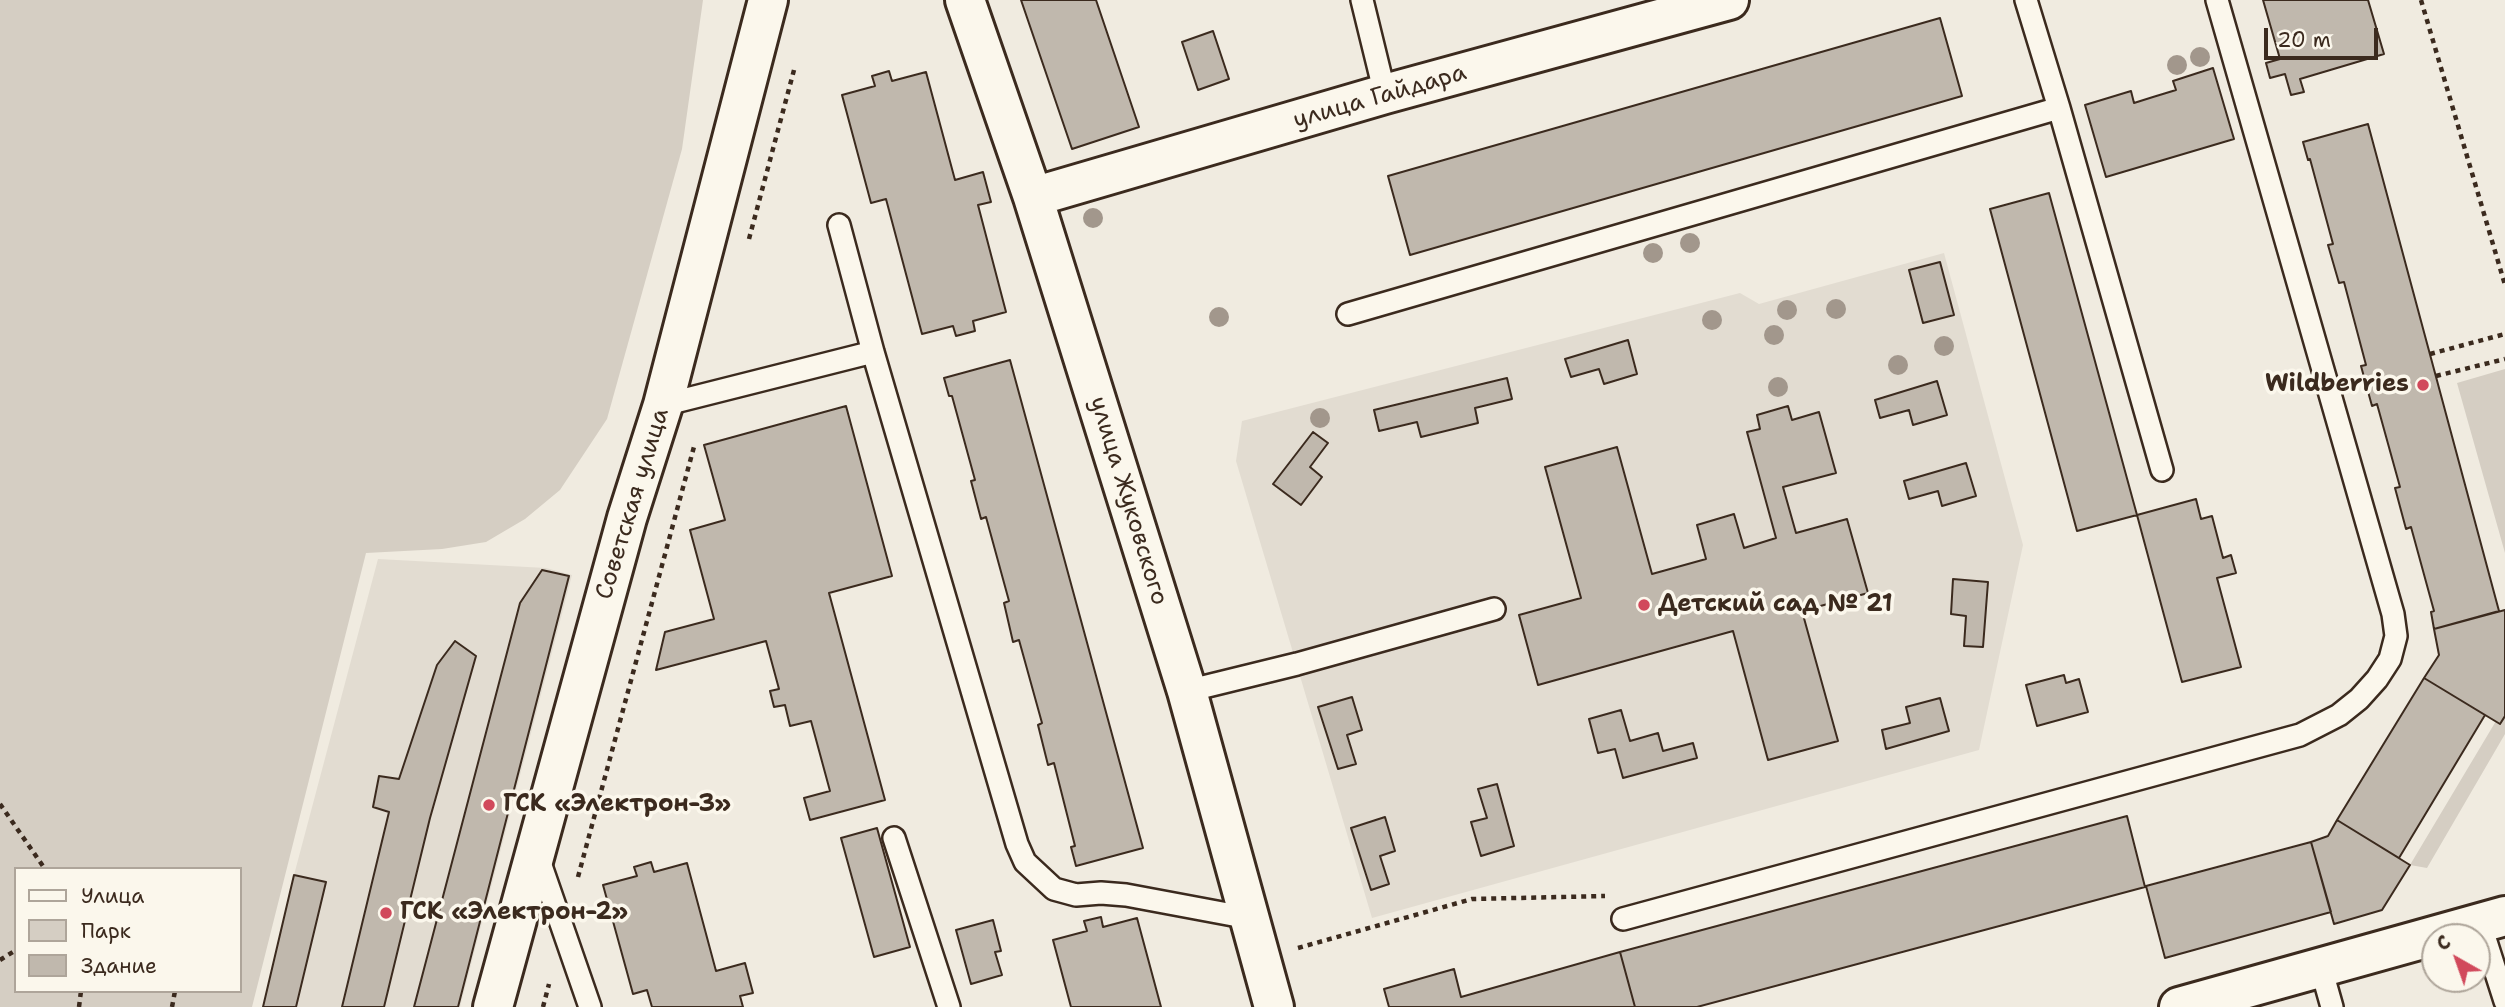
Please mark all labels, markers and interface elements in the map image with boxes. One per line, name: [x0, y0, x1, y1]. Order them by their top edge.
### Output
scale bar: [2267, 14, 2381, 58]
text: 20 m: [2277, 26, 2331, 54]
street label: улица Гайдара: [1290, 59, 1470, 135]
place label: Wildberries: [2265, 371, 2409, 399]
marker: Wildberries: [2415, 377, 2431, 393]
street label: улица Жуковского: [1083, 393, 1173, 609]
street label: Советская улица: [590, 405, 676, 603]
place label: Детский сад № 21: [1658, 591, 1893, 619]
marker: Детский сад № 21: [1636, 597, 1652, 613]
place label: ГСК «Электрон-3»: [503, 791, 731, 819]
marker: ГСК «Электрон-3»: [481, 797, 497, 813]
legend: [14, 867, 242, 993]
text: Улица: [81, 882, 144, 910]
place label: ГСК «Электрон-2»: [400, 899, 628, 927]
marker: ГСК «Электрон-2»: [378, 905, 394, 921]
text: Парк: [81, 917, 131, 945]
north arrow: [2421, 923, 2491, 993]
text: С: [2431, 930, 2456, 956]
text: Здание: [81, 952, 157, 980]

